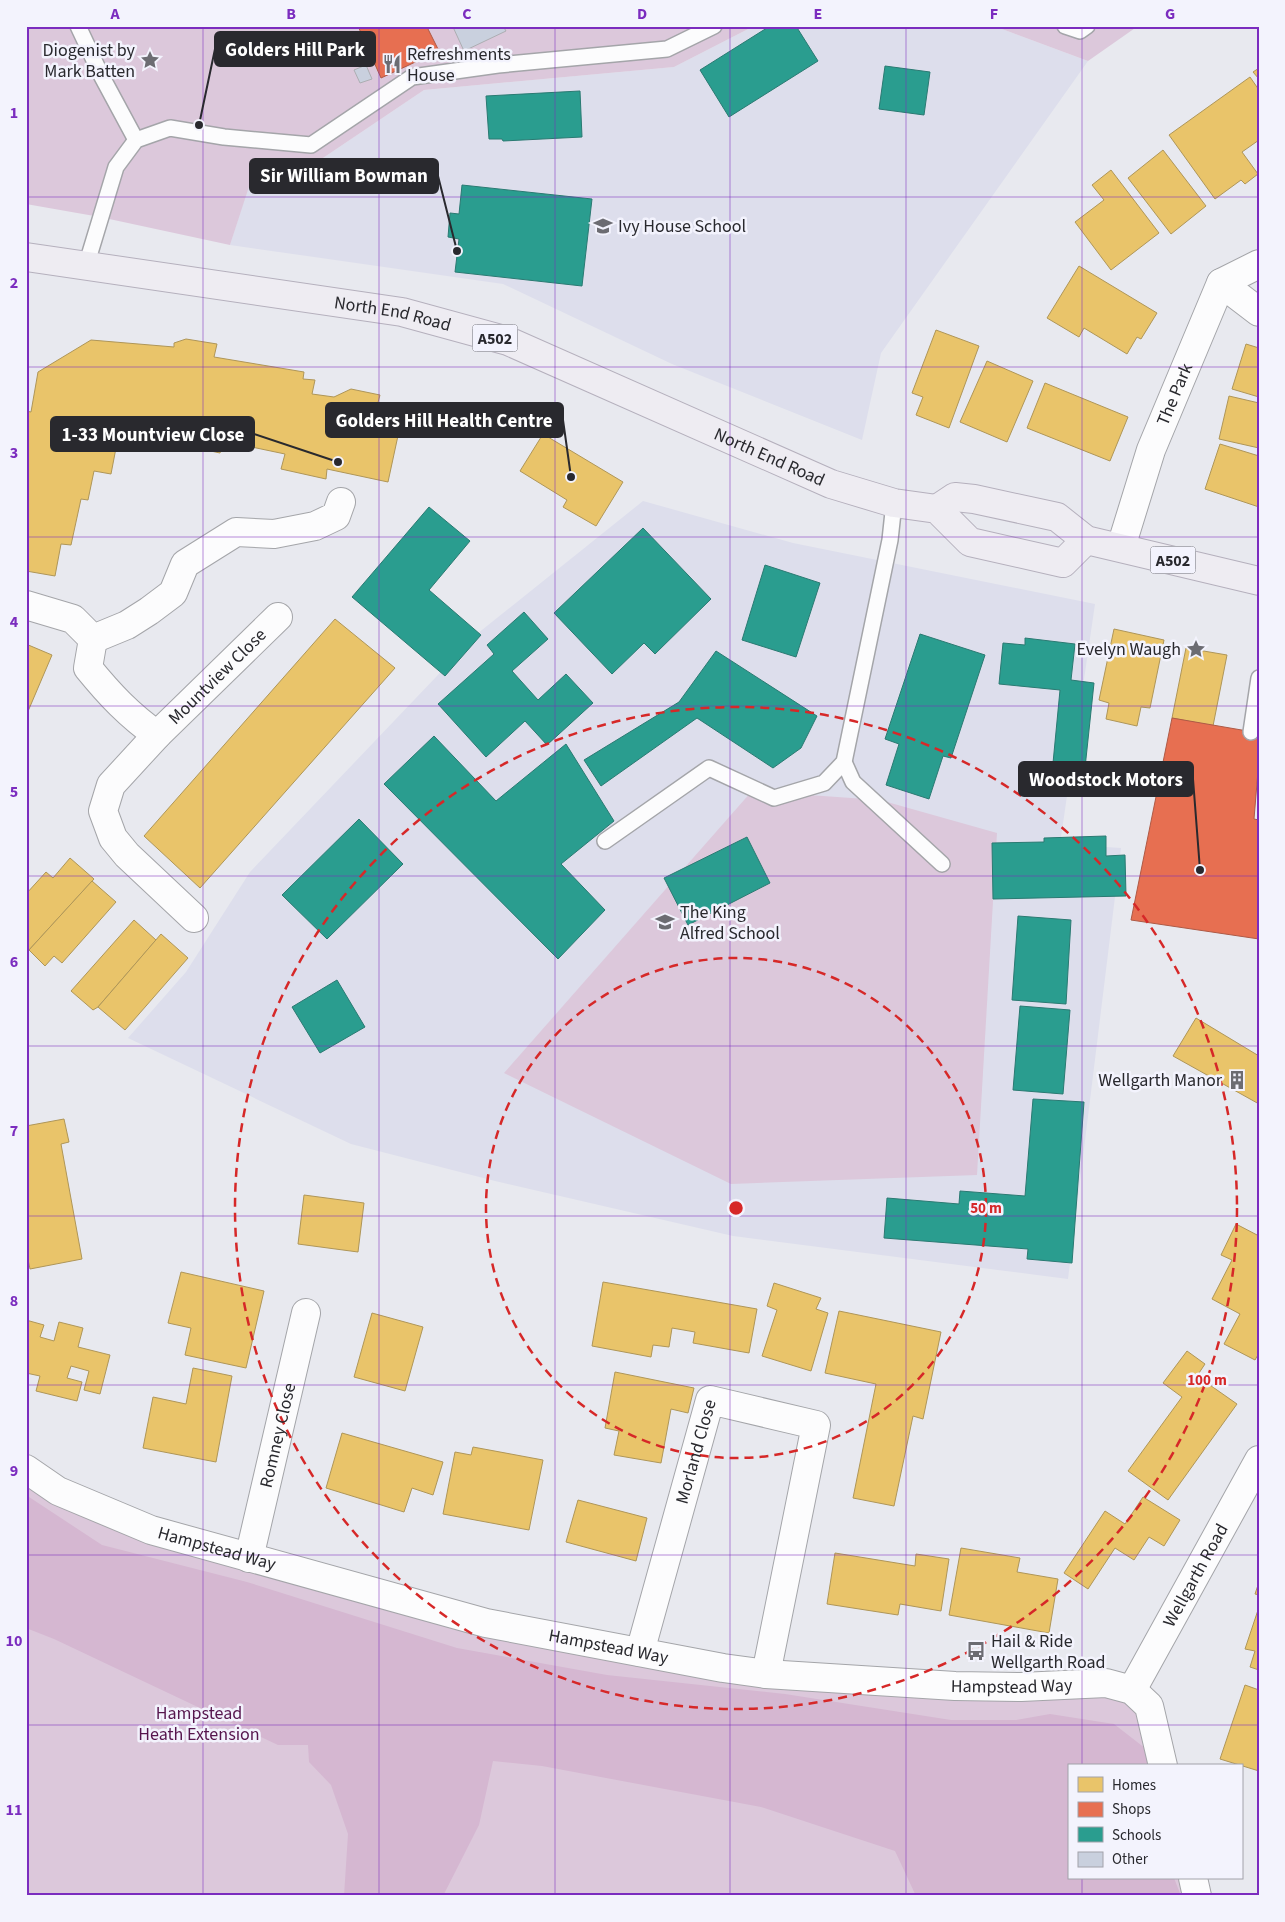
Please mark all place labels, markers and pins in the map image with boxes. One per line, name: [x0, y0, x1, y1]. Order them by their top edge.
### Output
callout: Golders Hill Park: [215, 32, 375, 66]
place label: Diogenist by Mark Batten: [43, 38, 136, 84]
place label: Refreshments House: [407, 42, 511, 88]
place icon: Diogenist by Mark Batten: [139, 49, 161, 71]
restaurant icon: Refreshments House: [381, 53, 403, 75]
callout: Sir William Bowman: [250, 159, 438, 193]
place label: Ivy House School: [618, 214, 746, 239]
school or university icon: Ivy House School: [592, 215, 614, 237]
callout: Golders Hill Health Centre: [326, 403, 563, 437]
callout: 1-33 Mountview Close: [51, 417, 254, 451]
place label: Evelyn Waugh: [1076, 637, 1181, 662]
place icon: Evelyn Waugh: [1185, 638, 1207, 660]
callout: Woodstock Motors: [1019, 762, 1193, 796]
place label: The King Alfred School: [680, 900, 780, 946]
school or university icon: The King Alfred School: [654, 911, 676, 933]
place label: Wellgarth Manor: [1098, 1068, 1223, 1093]
building icon: Wellgarth Manor: [1226, 1069, 1248, 1091]
centre of rings: [727, 1199, 745, 1217]
place label: Hail & Ride Wellgarth Road: [991, 1629, 1105, 1675]
bus stop icon: Hail & Ride Wellgarth Road: [965, 1640, 987, 1662]

